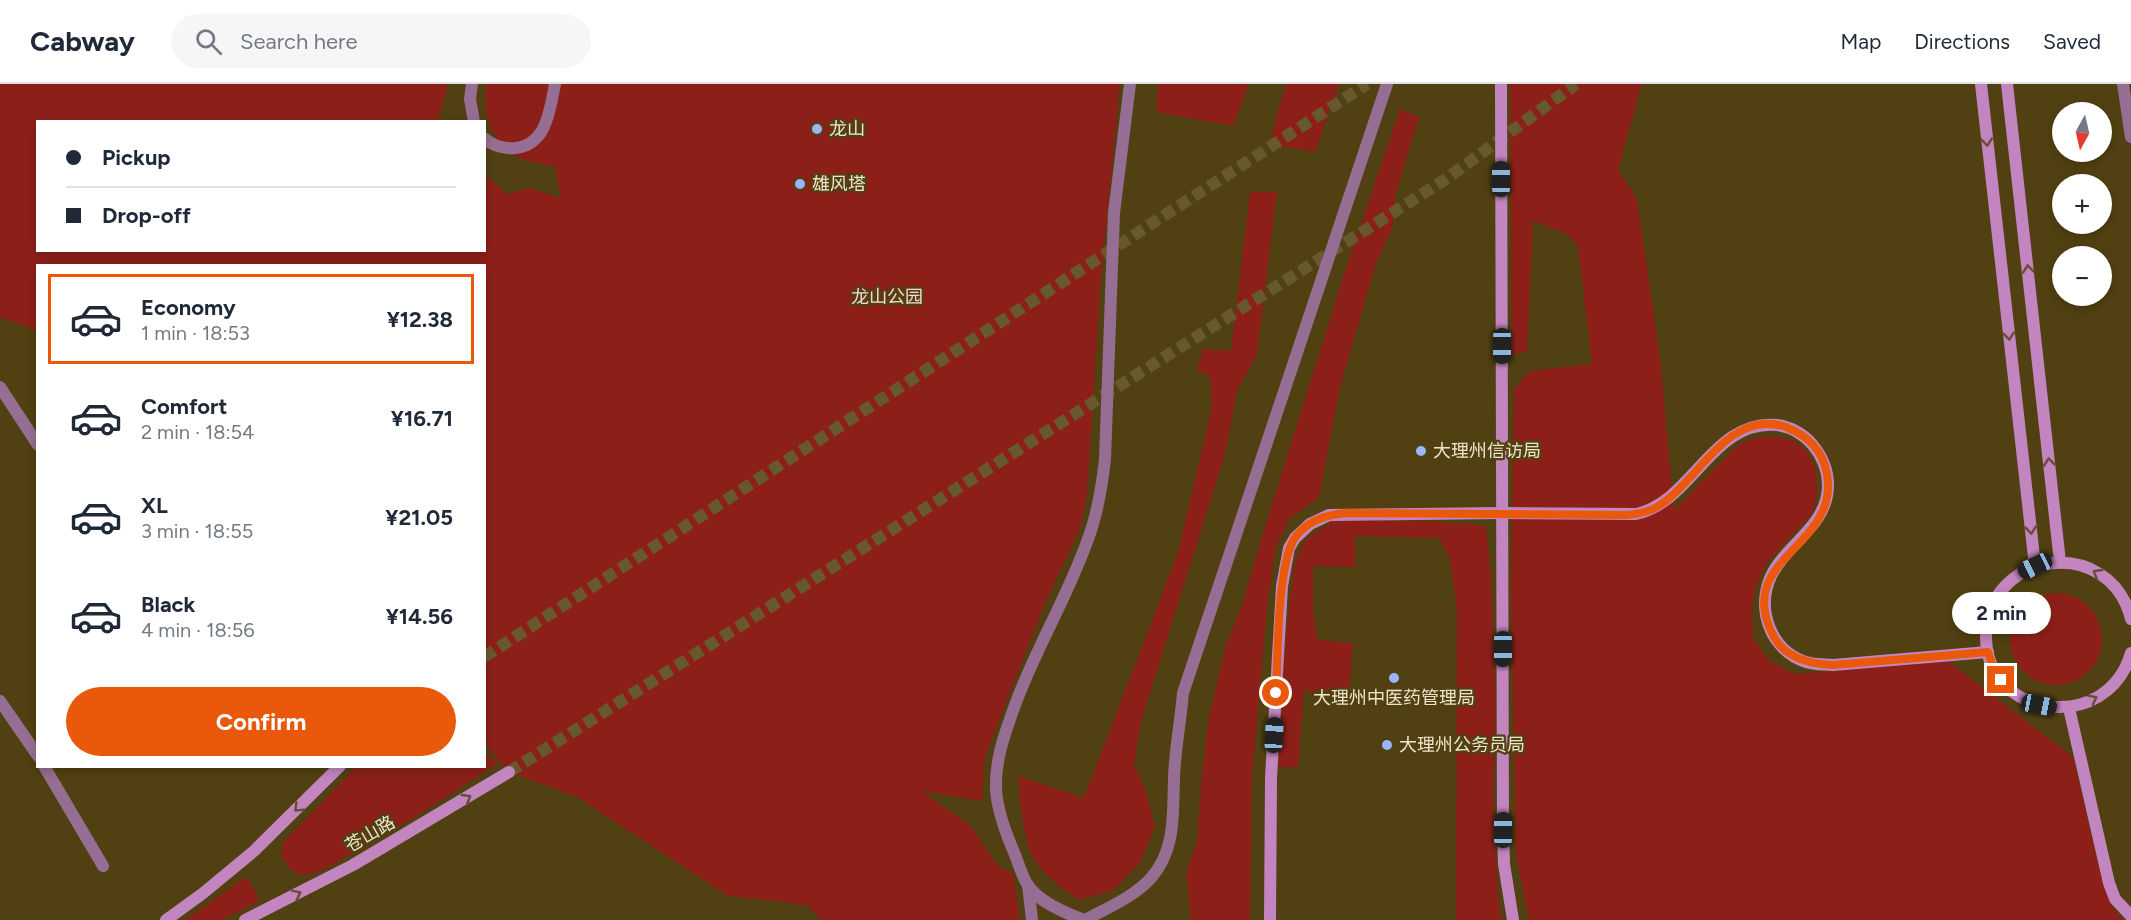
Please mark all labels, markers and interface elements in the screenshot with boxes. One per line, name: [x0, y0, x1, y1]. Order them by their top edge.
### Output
search box: [171, 14, 591, 68]
text: Cabway: [30, 24, 135, 58]
icon: search: [192, 25, 225, 58]
text: Search here: [240, 28, 357, 55]
text: Map: [1840, 29, 1881, 54]
text: Directions: [1914, 29, 2010, 54]
text: Saved: [2043, 29, 2101, 54]
north arrow: [2052, 102, 2112, 162]
map controls: [2052, 102, 2112, 306]
place label: 龙山: [829, 118, 865, 140]
marker: 龙山: [810, 122, 824, 136]
one-way arrow: [1981, 138, 1993, 147]
text: Pickup: [102, 144, 171, 171]
car: [1492, 161, 1510, 197]
place label: 雄风塔: [812, 173, 866, 195]
button: +: [2052, 174, 2112, 234]
marker: 雄风塔: [793, 177, 807, 191]
text: Drop-off: [102, 202, 191, 229]
button: −: [2052, 246, 2112, 306]
one-way arrow: [2022, 264, 2034, 273]
park label: 龙山公园: [851, 286, 923, 308]
icon: car: [69, 292, 123, 346]
text: Economy: [141, 294, 236, 321]
text: ¥12.38: [387, 306, 453, 333]
text: 1 min · 18:53: [141, 321, 250, 345]
car: [1493, 328, 1511, 364]
one-way arrow: [2002, 331, 2015, 340]
icon: car: [69, 391, 123, 445]
text: Comfort: [141, 393, 227, 420]
text: ¥16.71: [391, 405, 453, 432]
text: 2 min · 18:54: [141, 420, 254, 444]
place label: 大理州信访局: [1433, 440, 1541, 462]
marker: 大理州信访局: [1414, 444, 1428, 458]
one-way arrow: [2043, 458, 2056, 467]
icon: car: [69, 490, 123, 544]
text: XL: [141, 492, 168, 519]
text: ¥21.05: [385, 504, 453, 531]
text: 3 min · 18:55: [141, 519, 253, 543]
one-way arrow: [2024, 525, 2037, 534]
car: [2015, 550, 2055, 582]
one-way arrow: [2093, 569, 2103, 581]
icon: car: [69, 589, 123, 643]
text: Black: [141, 591, 195, 618]
callout: 2 min: [1952, 593, 2050, 635]
text: 2 min: [1976, 601, 2027, 625]
text: ¥14.56: [386, 603, 453, 630]
text: 4 min · 18:56: [141, 618, 255, 642]
car: [1494, 631, 1512, 667]
route end: [1987, 666, 2014, 693]
marker: 大理州中医药管理局: [1387, 671, 1401, 685]
route start: [1262, 679, 1289, 706]
button: Confirm: [66, 687, 456, 756]
place label: 大理州中医药管理局: [1313, 687, 1475, 709]
car: [2020, 693, 2058, 717]
one-way arrow: [2087, 695, 2098, 707]
car: [1264, 717, 1284, 753]
place label: 大理州公务员局: [1399, 734, 1525, 756]
marker: 大理州公务员局: [1380, 738, 1394, 752]
one-way arrow: [461, 793, 471, 805]
one-way arrow: [295, 800, 306, 811]
street label: 苍山路: [341, 811, 399, 857]
car: [1494, 812, 1512, 848]
one-way arrow: [291, 890, 302, 901]

